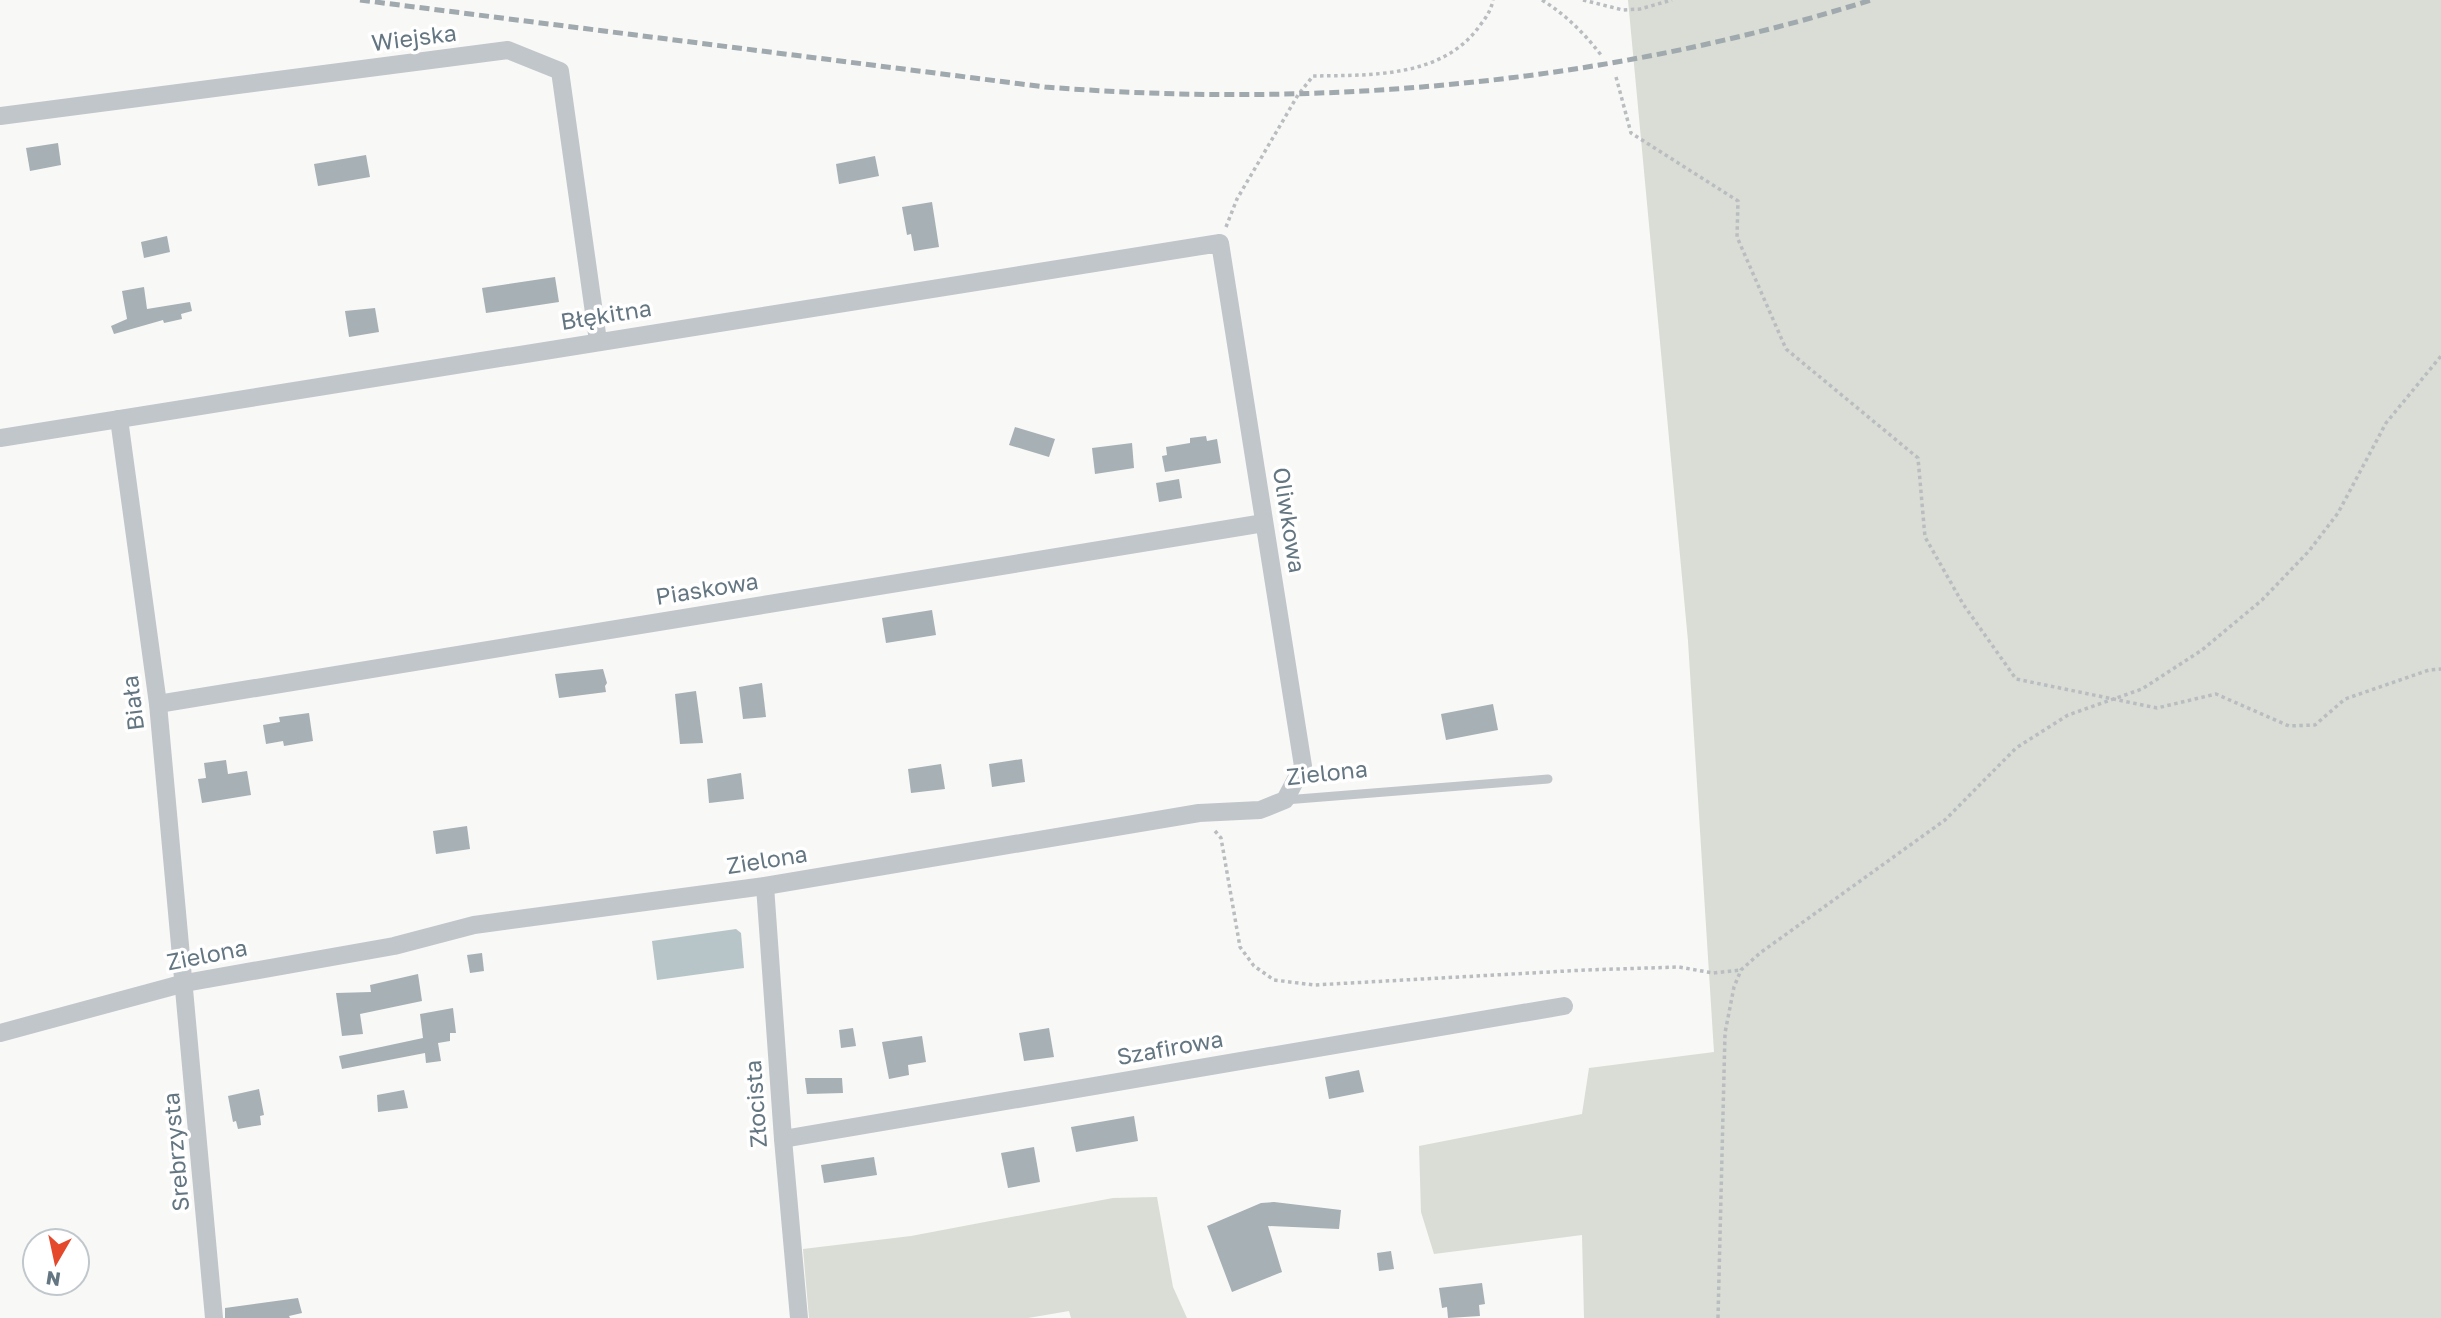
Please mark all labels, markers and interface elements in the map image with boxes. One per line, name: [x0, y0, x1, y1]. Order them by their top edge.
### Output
street label: Wiejska: [370, 18, 458, 56]
street label: Błękitna: [558, 293, 653, 335]
street label: Oliwkowa: [1268, 465, 1312, 575]
street label: Piaskowa: [653, 566, 760, 610]
street label: Biała: [115, 674, 149, 732]
street label: Zielona: [1285, 754, 1369, 790]
street label: Zielona: [724, 839, 809, 879]
street label: Zielona: [164, 933, 249, 976]
street label: Szafirowa: [1115, 1024, 1225, 1070]
street label: Złocista: [738, 1059, 772, 1149]
street label: Srebrzysta: [156, 1091, 194, 1213]
north arrow: [21, 1227, 91, 1297]
text: N: [44, 1267, 62, 1292]

